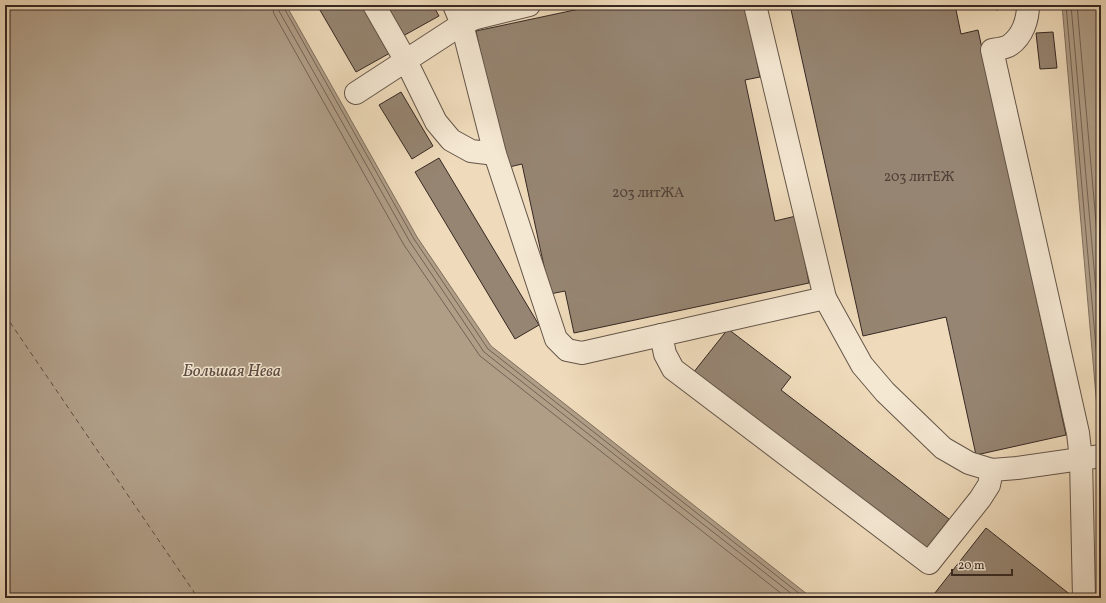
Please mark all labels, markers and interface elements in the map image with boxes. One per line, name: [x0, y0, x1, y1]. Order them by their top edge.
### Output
house number: 203 литЕЖ: [884, 168, 955, 187]
house number: 203 литЖА: [612, 184, 684, 203]
water label: Большая Нева: [183, 360, 281, 383]
scale bar: [952, 551, 1012, 577]
text: 20 m: [958, 558, 985, 574]

